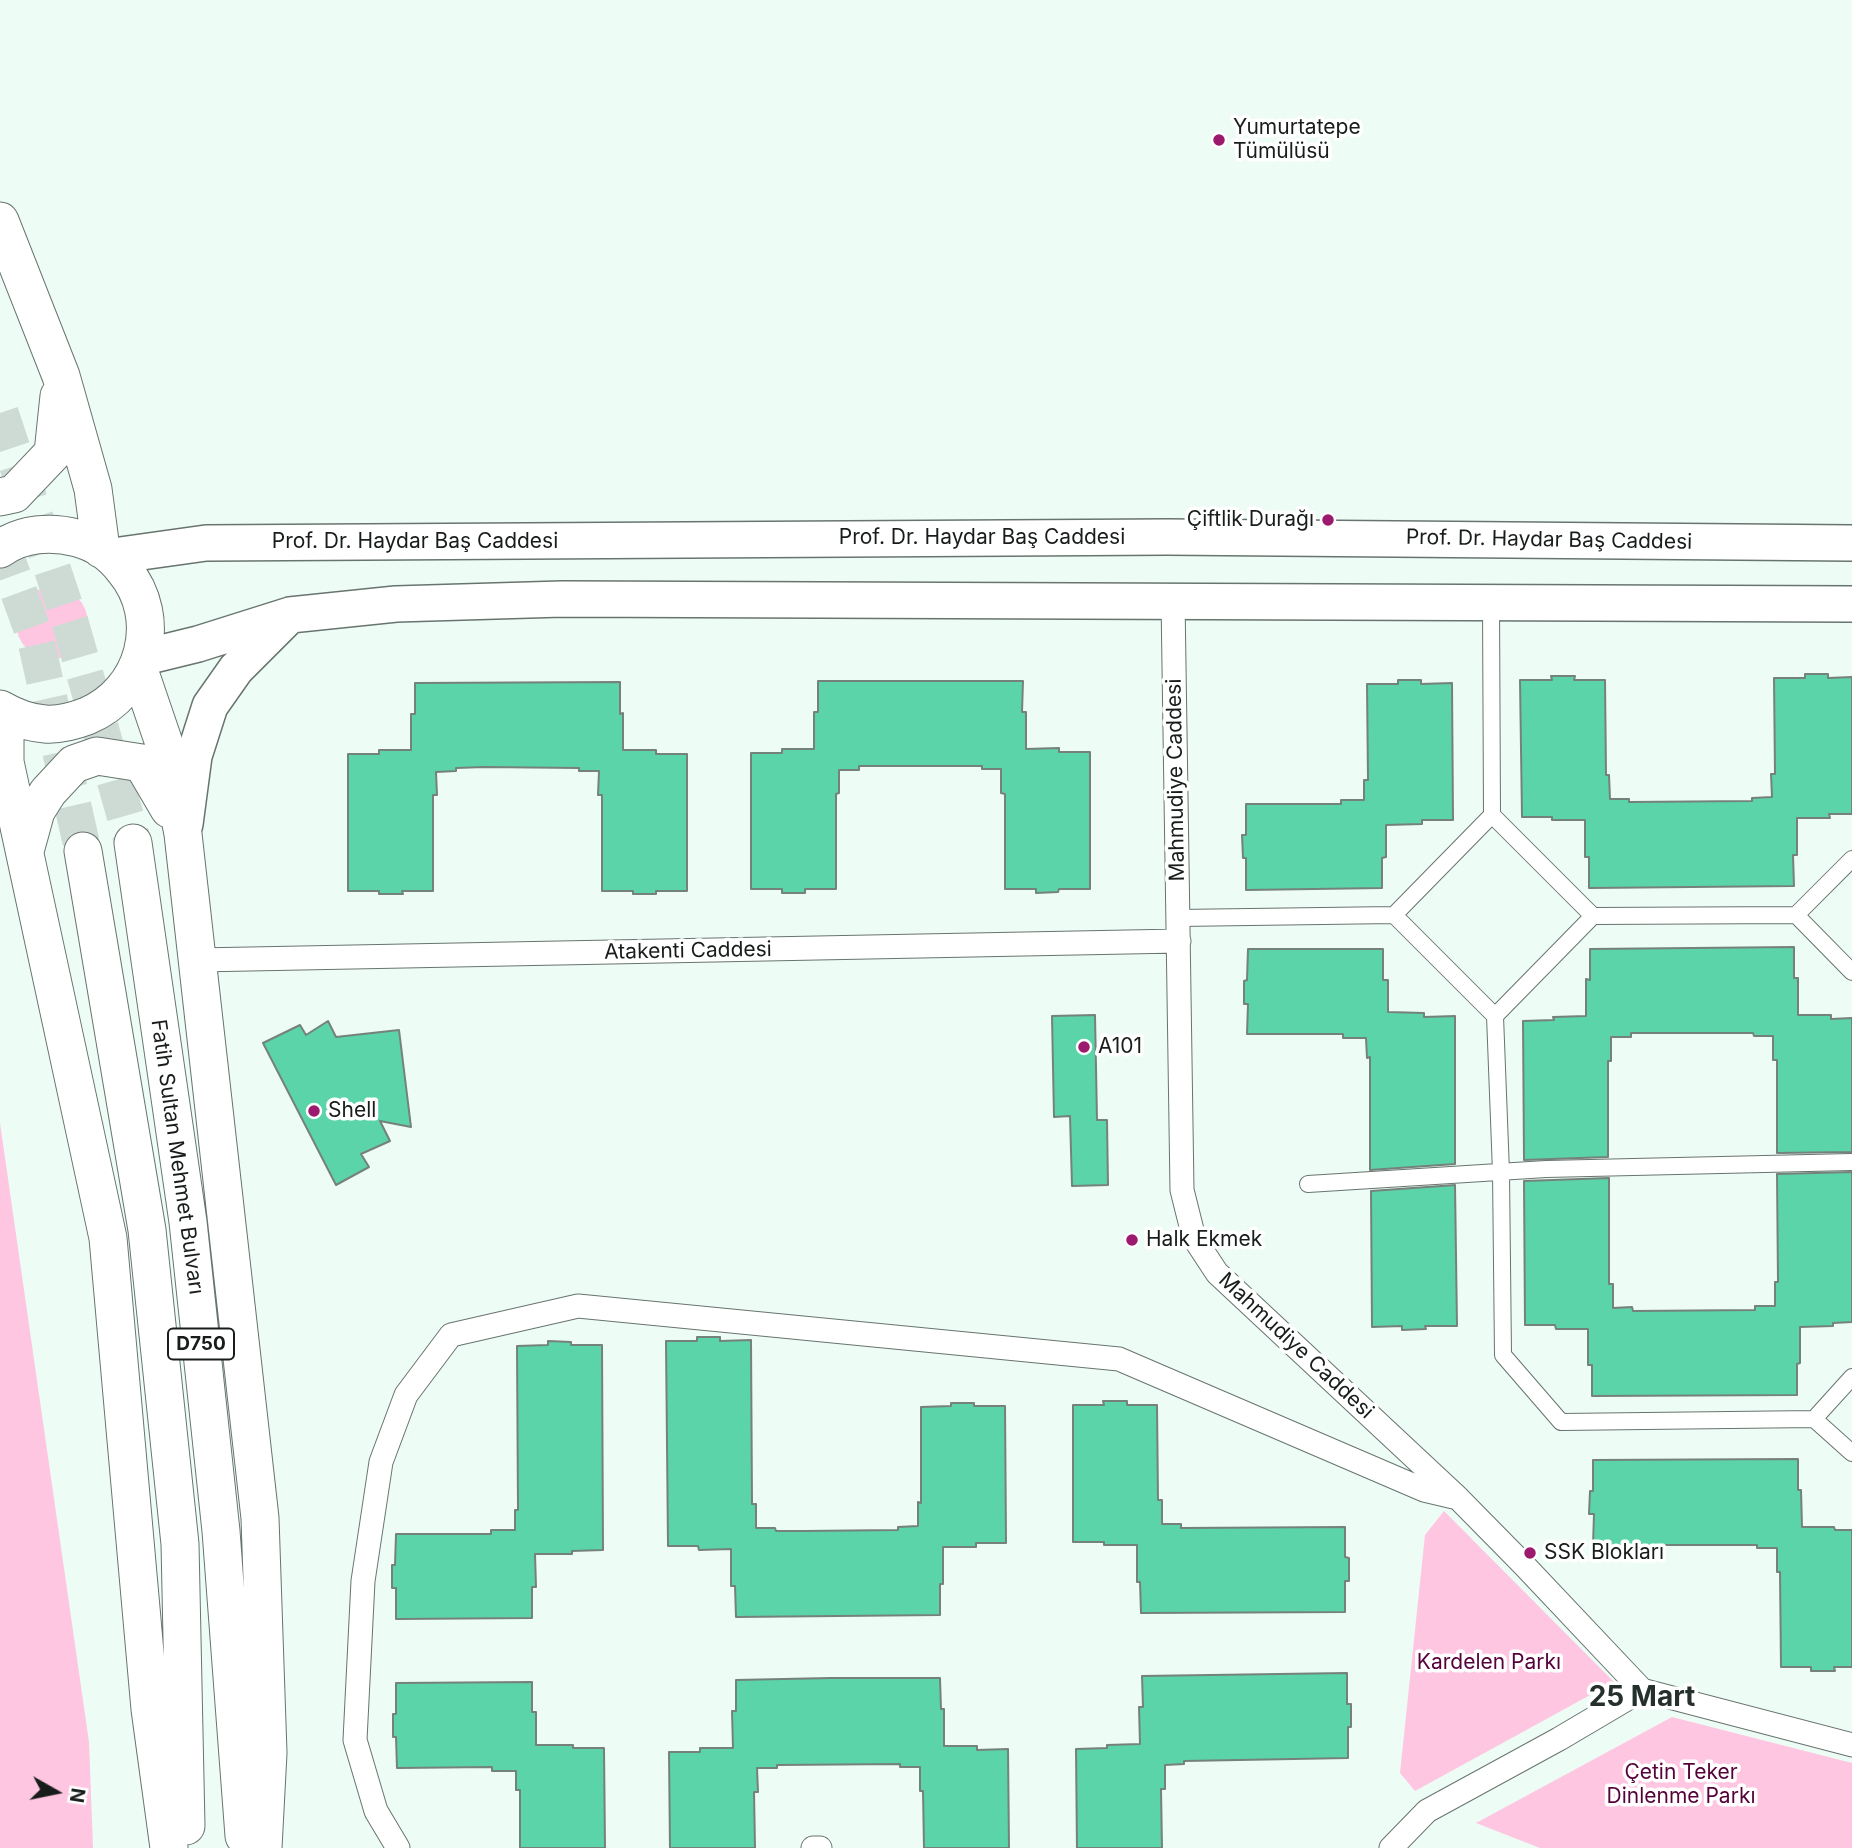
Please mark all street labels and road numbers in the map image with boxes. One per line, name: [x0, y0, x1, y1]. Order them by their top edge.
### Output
street label: Prof. Dr. Haydar Baş Caddesi: [839, 525, 1125, 551]
street label: Prof. Dr. Haydar Baş Caddesi: [1406, 525, 1692, 555]
street label: Prof. Dr. Haydar Baş Caddesi: [272, 529, 558, 555]
street label: Mahmudiye Caddesi: [1162, 678, 1190, 882]
street label: Atakenti Caddesi: [604, 937, 772, 965]
street label: Fatih Sultan Mehmet Bulvarı: [145, 1018, 209, 1296]
street label: Mahmudiye Caddesi: [1213, 1268, 1379, 1424]
road number: D750: [168, 1328, 234, 1360]

